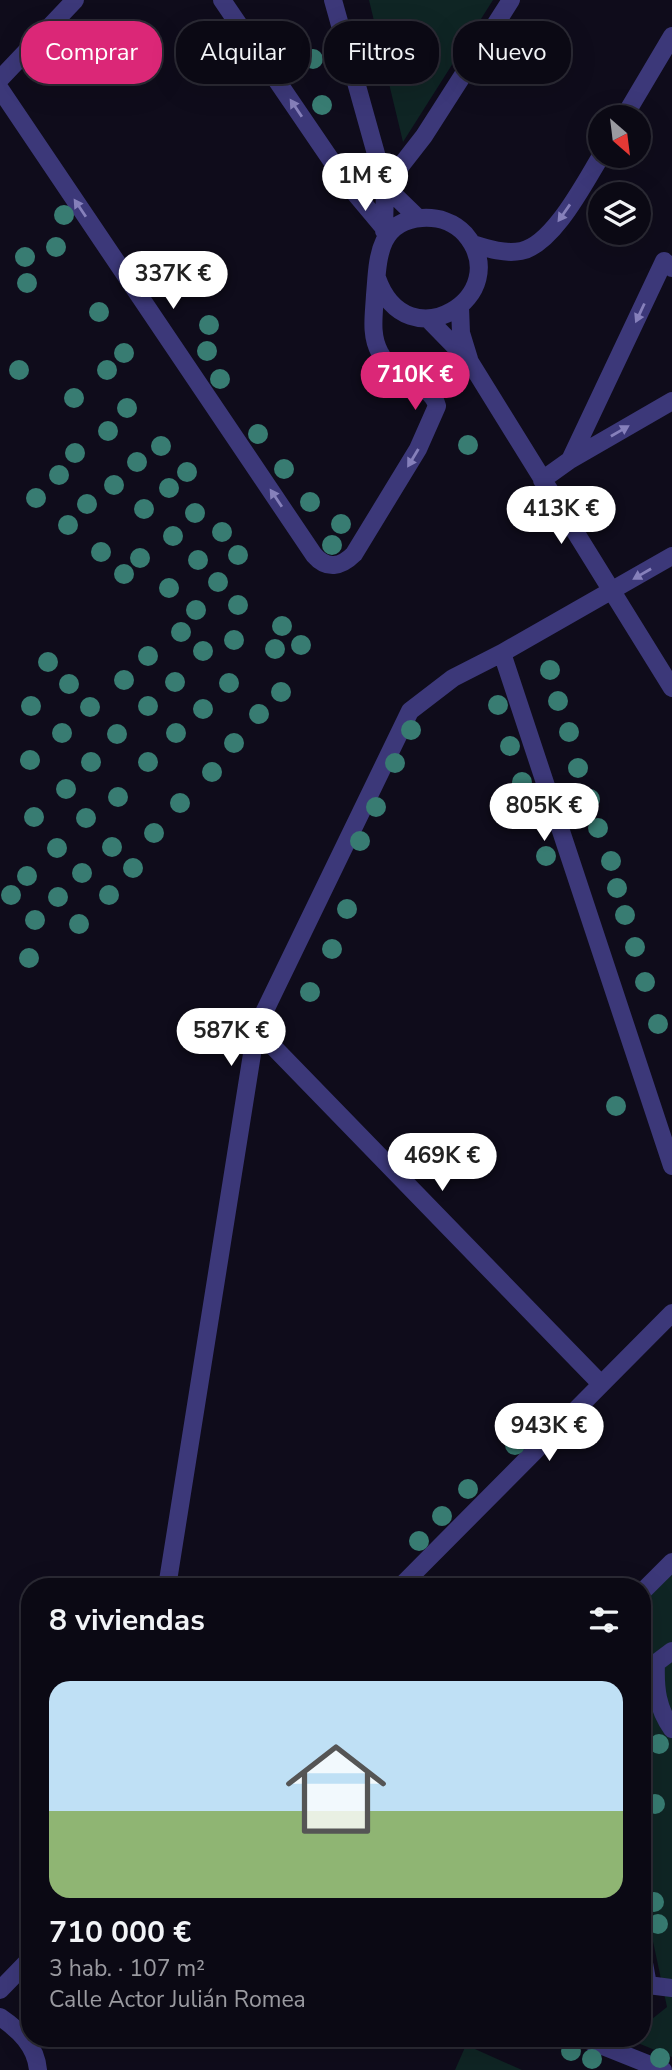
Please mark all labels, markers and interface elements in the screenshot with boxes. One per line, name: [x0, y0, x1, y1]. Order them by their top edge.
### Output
chip: Comprar: [21, 21, 162, 84]
chip: Alquilar: [176, 21, 310, 84]
chip: Filtros: [324, 21, 439, 84]
chip: Nuevo: [453, 21, 571, 84]
one-way arrow: [289, 99, 303, 117]
north arrow: [588, 105, 651, 168]
map controls: [588, 105, 651, 245]
pin: 1M €: [324, 154, 406, 213]
text: 1M €: [338, 160, 392, 191]
button: layers: [588, 182, 651, 245]
one-way arrow: [74, 198, 87, 218]
one-way arrow: [557, 204, 571, 222]
pin: 337K €: [116, 252, 230, 311]
text: 337K €: [135, 258, 211, 289]
one-way arrow: [634, 302, 645, 323]
pin: 710K €: [358, 352, 472, 412]
text: 710K €: [377, 359, 453, 390]
one-way arrow: [611, 425, 630, 437]
one-way arrow: [406, 449, 419, 468]
pin: 413K €: [504, 486, 618, 546]
one-way arrow: [269, 489, 283, 507]
text: 413K €: [523, 493, 599, 524]
one-way arrow: [633, 567, 652, 580]
pin: 805K €: [487, 784, 601, 843]
text: 805K €: [506, 790, 582, 821]
pin: 587K €: [174, 1009, 288, 1068]
text: 587K €: [193, 1015, 269, 1046]
pin: 469K €: [385, 1134, 499, 1193]
text: 469K €: [404, 1140, 480, 1171]
pin: 943K €: [492, 1404, 606, 1463]
text: 943K €: [511, 1410, 587, 1441]
text: 8 viviendas: [49, 1600, 205, 1641]
icon: filters: [585, 1601, 623, 1639]
icon: home: [273, 1726, 399, 1852]
text: 710 000 €: [49, 1912, 191, 1953]
text: 3 hab. · 107 m²: [49, 1953, 205, 1984]
text: Calle Actor Julián Romea: [49, 1984, 306, 2015]

